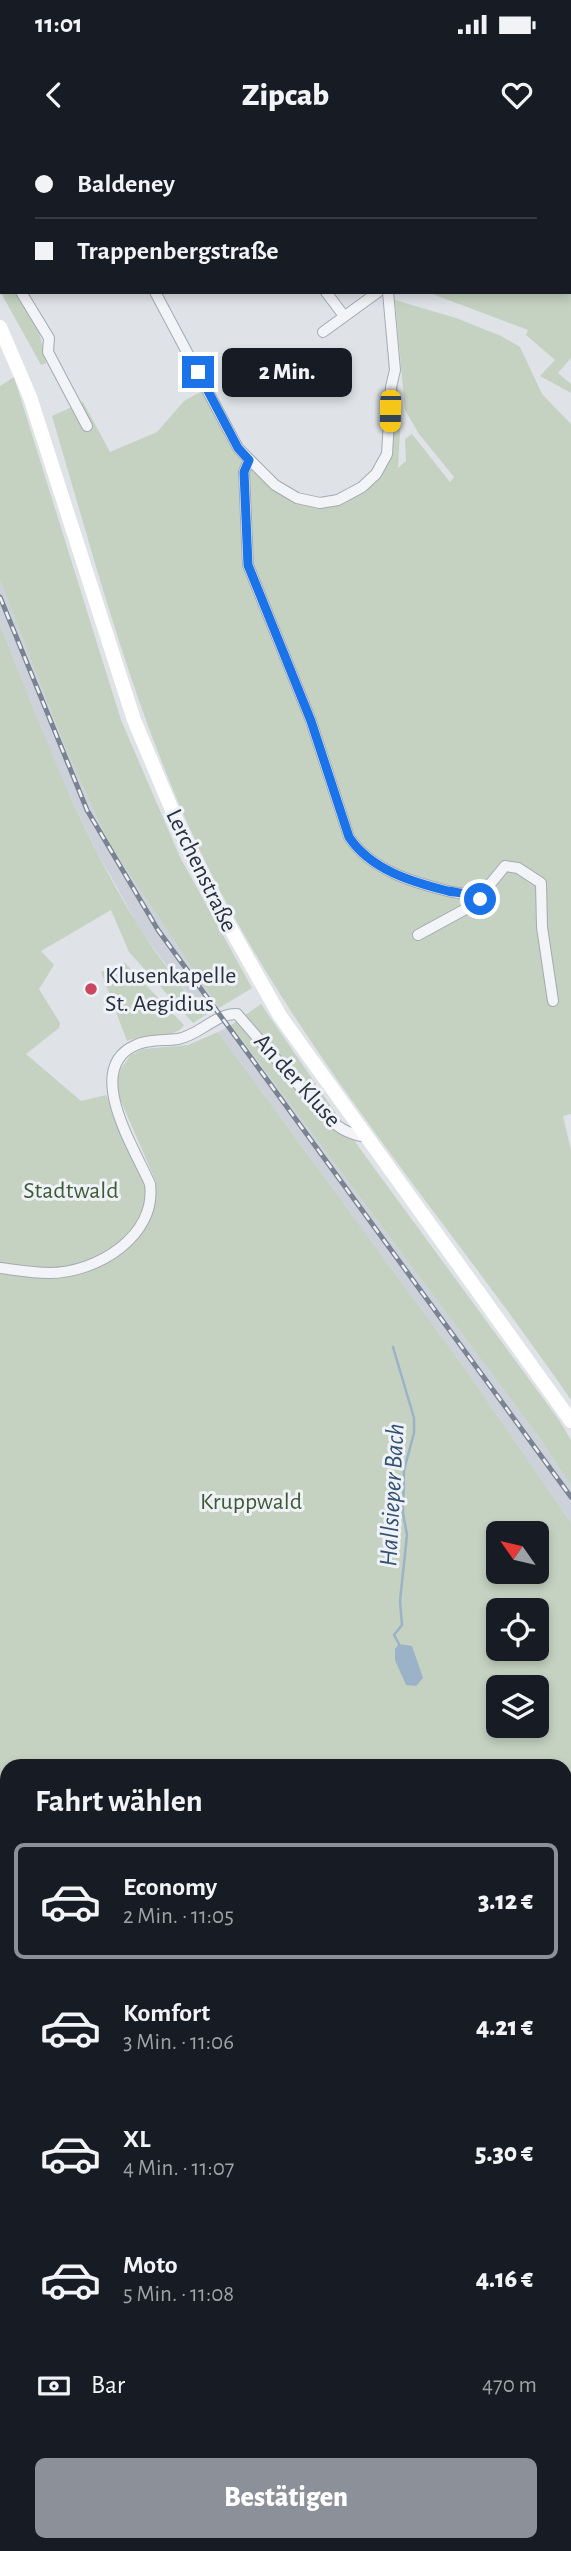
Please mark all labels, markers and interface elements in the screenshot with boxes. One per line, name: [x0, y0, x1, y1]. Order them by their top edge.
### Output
text: 11:01: [35, 11, 83, 37]
icon: back: [35, 76, 73, 114]
icon: heart: [498, 76, 536, 114]
text: Zipcab: [242, 79, 329, 111]
text: Baldeney: [77, 171, 175, 197]
text: Trappenbergstraße: [77, 238, 279, 264]
callout: 2 Min.: [222, 348, 352, 396]
route end: [182, 356, 214, 388]
text: 2 Min.: [259, 361, 315, 384]
car: [380, 390, 401, 432]
street label: Lerchenstraße: [161, 805, 241, 936]
route start: [464, 883, 496, 915]
place label: Klusenkapelle St. Aegidius: [105, 964, 236, 1016]
marker: Klusenkapelle St. Aegidius: [83, 981, 99, 997]
street label: An der Kluse: [249, 1029, 345, 1132]
park label: Stadtwald: [23, 1179, 119, 1203]
water label: Hallsieper Bach: [375, 1423, 409, 1567]
park label: Kruppwald: [200, 1490, 302, 1514]
north arrow: [486, 1521, 550, 1584]
map controls: [486, 1521, 549, 1738]
button: locate: [486, 1598, 549, 1661]
button: layers: [486, 1675, 549, 1738]
text: Fahrt wählen: [35, 1785, 203, 1817]
icon: car: [39, 1870, 102, 1933]
text: Economy: [123, 1874, 217, 1900]
text: 3.12 €: [478, 1888, 533, 1914]
text: 2 Min. · 11:05: [123, 1905, 234, 1928]
icon: car: [39, 1996, 102, 2059]
text: Komfort: [123, 2000, 210, 2026]
text: 4.21 €: [476, 2014, 533, 2040]
text: 3 Min. · 11:06: [123, 2031, 234, 2054]
icon: car: [39, 2122, 102, 2185]
text: XL: [123, 2126, 150, 2152]
text: 5.30 €: [475, 2140, 533, 2166]
text: 4 Min. · 11:07: [123, 2157, 234, 2180]
icon: car: [39, 2248, 102, 2311]
text: Moto: [123, 2252, 178, 2278]
text: 4.16 €: [476, 2266, 533, 2292]
text: 5 Min. · 11:08: [123, 2283, 234, 2306]
icon: cash: [35, 2367, 73, 2405]
text: Bar: [91, 2372, 125, 2398]
text: 470 m: [482, 2374, 537, 2397]
button: Bestätigen: [35, 2458, 537, 2538]

